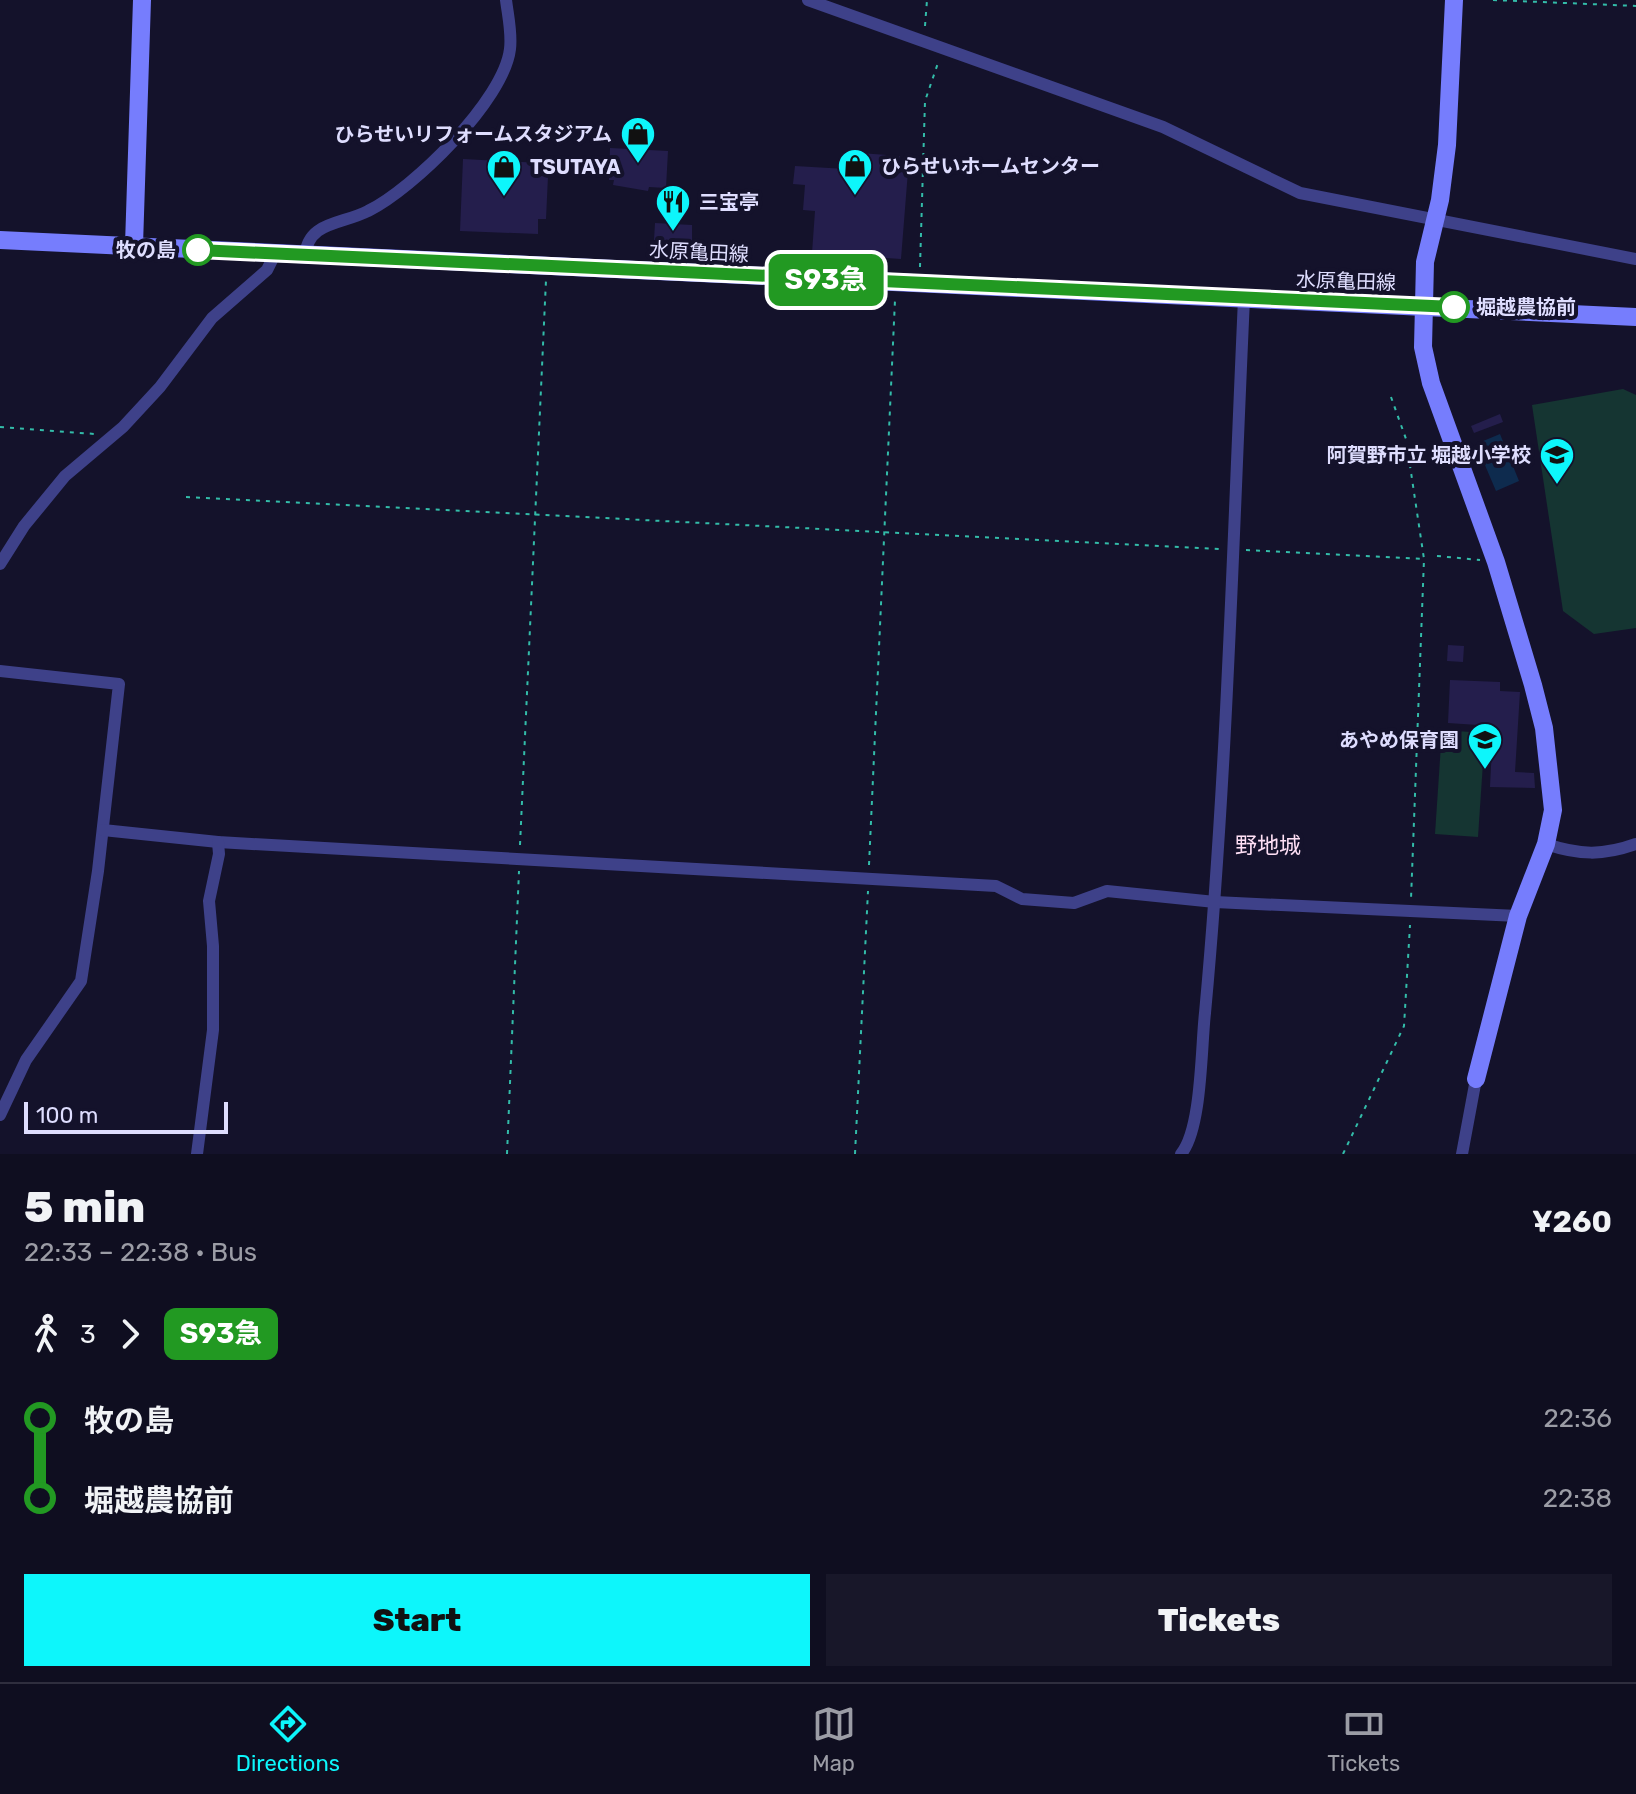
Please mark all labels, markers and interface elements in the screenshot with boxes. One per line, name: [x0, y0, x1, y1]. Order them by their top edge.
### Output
shop icon: ひらせいリフォームスタジアム: [619, 115, 657, 165]
place label: ひらせいリフォームスタジアム: [334, 122, 612, 146]
shop icon: ひらせいホームセンター: [836, 147, 874, 197]
shop icon: TSUTAYA: [485, 148, 523, 198]
place label: ひらせいホームセンター: [881, 154, 1100, 178]
place label: TSUTAYA: [530, 155, 621, 179]
restaurant icon: 三宝亭: [654, 183, 692, 233]
place label: 三宝亭: [699, 190, 759, 214]
marker: 牧の島: [183, 235, 213, 265]
street label: 水原亀田線: [648, 237, 750, 267]
place label: 牧の島: [116, 238, 176, 262]
line badge: S93急: [770, 254, 882, 306]
text: S93急: [785, 263, 867, 296]
street label: 水原亀田線: [1296, 267, 1396, 295]
marker: 堀越農協前: [1439, 292, 1469, 322]
place label: 堀越農協前: [1476, 295, 1576, 319]
school or university icon: 阿賀野市立 堀越小学校: [1538, 436, 1576, 486]
place label: 阿賀野市立 堀越小学校: [1327, 443, 1531, 467]
school or university icon: あやめ保育園: [1466, 721, 1504, 771]
place label: あやめ保育園: [1339, 728, 1459, 752]
district label: 野地城: [1235, 832, 1301, 859]
scale bar: [24, 1098, 228, 1134]
text: 100 m: [36, 1102, 98, 1129]
text: 5 min: [24, 1181, 145, 1233]
text: ¥260: [1532, 1204, 1612, 1240]
text: 22:33 – 22:38 · Bus: [24, 1237, 257, 1268]
icon: walk: [24, 1312, 68, 1356]
icon: forward: [108, 1312, 152, 1356]
text: S93急: [180, 1317, 262, 1350]
text: 3: [80, 1319, 96, 1350]
text: 牧の島: [84, 1403, 174, 1439]
text: 22:36: [1544, 1403, 1612, 1434]
text: 堀越農協前: [84, 1483, 234, 1519]
text: 22:38: [1543, 1483, 1612, 1514]
button: Start: [24, 1574, 810, 1666]
button: Tickets: [826, 1574, 1612, 1666]
tab: Directions: [236, 1702, 340, 1777]
tab: Map: [812, 1702, 856, 1777]
tab: Tickets: [1327, 1702, 1400, 1777]

